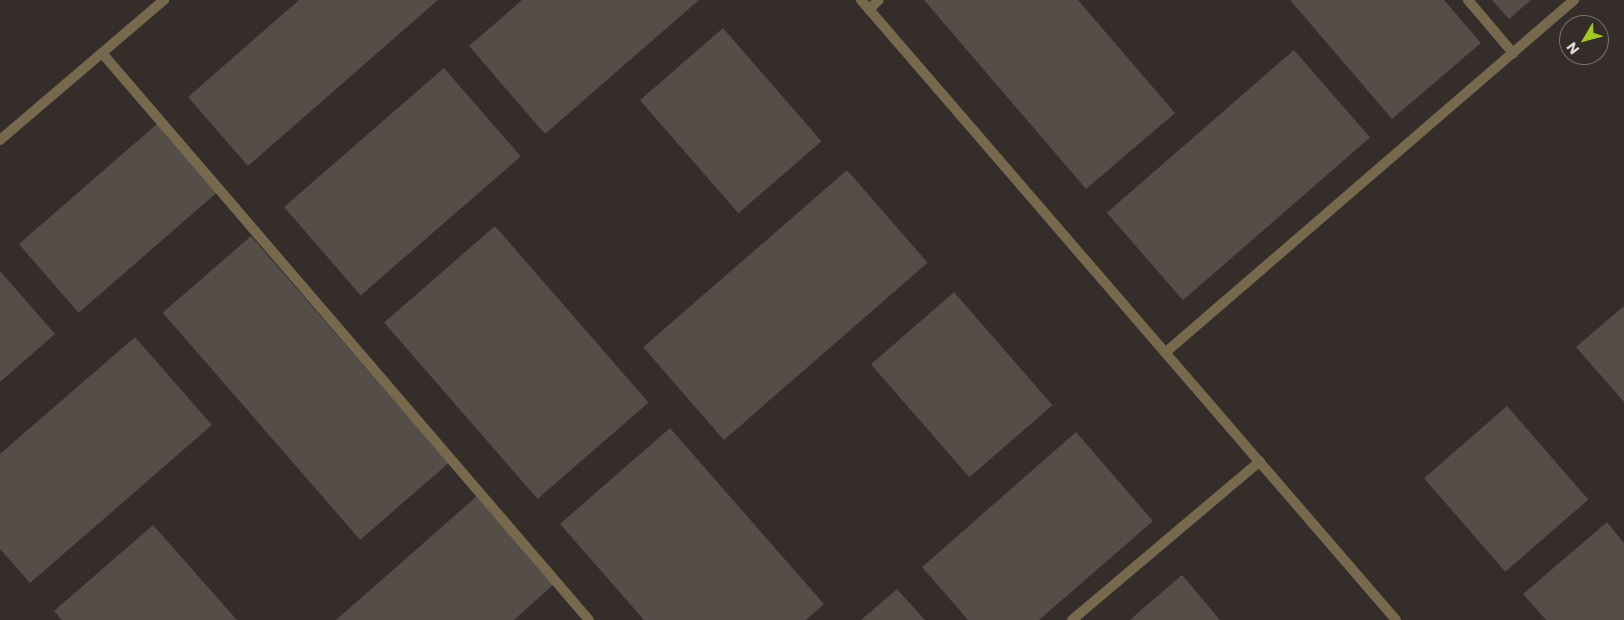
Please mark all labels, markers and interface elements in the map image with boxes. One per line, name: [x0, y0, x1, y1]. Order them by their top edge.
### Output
north arrow: [1559, 15, 1609, 65]
text: N: [1562, 38, 1584, 59]

